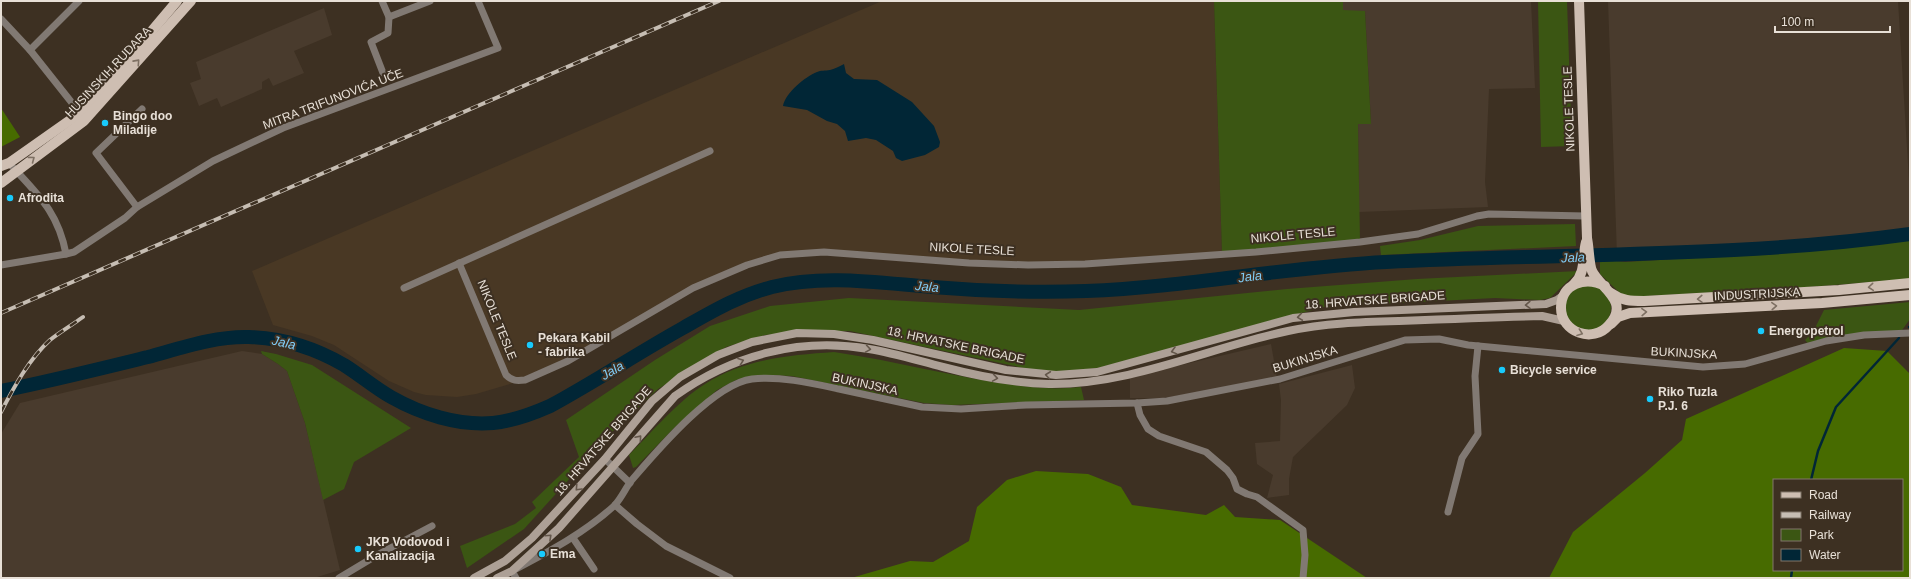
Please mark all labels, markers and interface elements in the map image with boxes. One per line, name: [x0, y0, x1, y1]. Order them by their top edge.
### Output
scale bar: [1775, 8, 1890, 34]
text: 100 m: [1781, 15, 1814, 29]
street label: HUSINSKIH RUDARA: [62, 24, 154, 120]
one-way arrow: [132, 59, 139, 66]
street label: MITRA TRIFUNOVIĆA UČE: [261, 65, 405, 132]
street label: NIKOLE TESLE: [1561, 66, 1577, 152]
place label: Bingo doo Miladije: [113, 109, 172, 137]
marker: Bingo doo Miladije: [100, 118, 110, 128]
one-way arrow: [28, 157, 35, 164]
place label: Afrodita: [18, 191, 64, 205]
marker: Afrodita: [5, 193, 15, 203]
street label: NIKOLE TESLE: [1250, 224, 1336, 246]
street label: NIKOLE TESLE: [929, 240, 1015, 258]
water label: Jala: [1560, 250, 1585, 265]
water label: Jala: [1236, 268, 1263, 286]
street label: NIKOLE TESLE: [475, 278, 519, 362]
water label: Jala: [913, 278, 939, 295]
one-way arrow: [1868, 282, 1874, 291]
street label: INDUSTRIJSKA: [1713, 285, 1801, 303]
street label: 18. HRVATSKE BRIGADE: [1305, 288, 1445, 312]
one-way arrow: [1697, 294, 1703, 303]
one-way arrow: [1525, 301, 1531, 309]
one-way arrow: [1771, 302, 1777, 310]
one-way arrow: [1641, 308, 1647, 316]
one-way arrow: [1297, 312, 1303, 321]
street label: 18. HRVATSKE BRIGADE: [886, 324, 1026, 366]
place label: Energopetrol: [1769, 324, 1844, 338]
marker: Energopetrol: [1756, 326, 1766, 336]
one-way arrow: [1576, 328, 1583, 336]
place label: Pekara Kabil - fabrika: [538, 331, 610, 359]
water label: Jala: [270, 332, 297, 352]
marker: Pekara Kabil - fabrika: [525, 340, 535, 350]
street label: BUKINJSKA: [1271, 343, 1339, 375]
one-way arrow: [865, 344, 871, 353]
street label: BUKINJSKA: [1650, 344, 1718, 362]
one-way arrow: [1171, 346, 1178, 355]
one-way arrow: [737, 357, 744, 366]
water label: Jala: [597, 358, 626, 383]
place label: Bicycle service: [1510, 363, 1597, 377]
marker: Bicycle service: [1497, 365, 1507, 375]
street label: BUKINJSKA: [831, 370, 899, 398]
one-way arrow: [1045, 370, 1051, 379]
one-way arrow: [992, 373, 998, 382]
street label: 18. HRVATSKE BRIGADE: [552, 384, 654, 498]
place label: Riko Tuzla P.J. 6: [1658, 385, 1717, 413]
marker: Riko Tuzla P.J. 6: [1645, 394, 1655, 404]
one-way arrow: [634, 435, 641, 442]
legend: [1773, 479, 1903, 571]
one-way arrow: [576, 483, 583, 491]
text: Road: [1809, 488, 1838, 502]
text: Railway: [1809, 508, 1851, 522]
text: Park: [1809, 528, 1835, 542]
one-way arrow: [544, 534, 552, 542]
place label: JKP Vodovod i Kanalizacija: [366, 535, 450, 563]
marker: JKP Vodovod i Kanalizacija: [353, 544, 363, 554]
place label: Ema: [550, 547, 576, 561]
text: Water: [1809, 548, 1841, 562]
marker: Ema: [537, 549, 547, 559]

